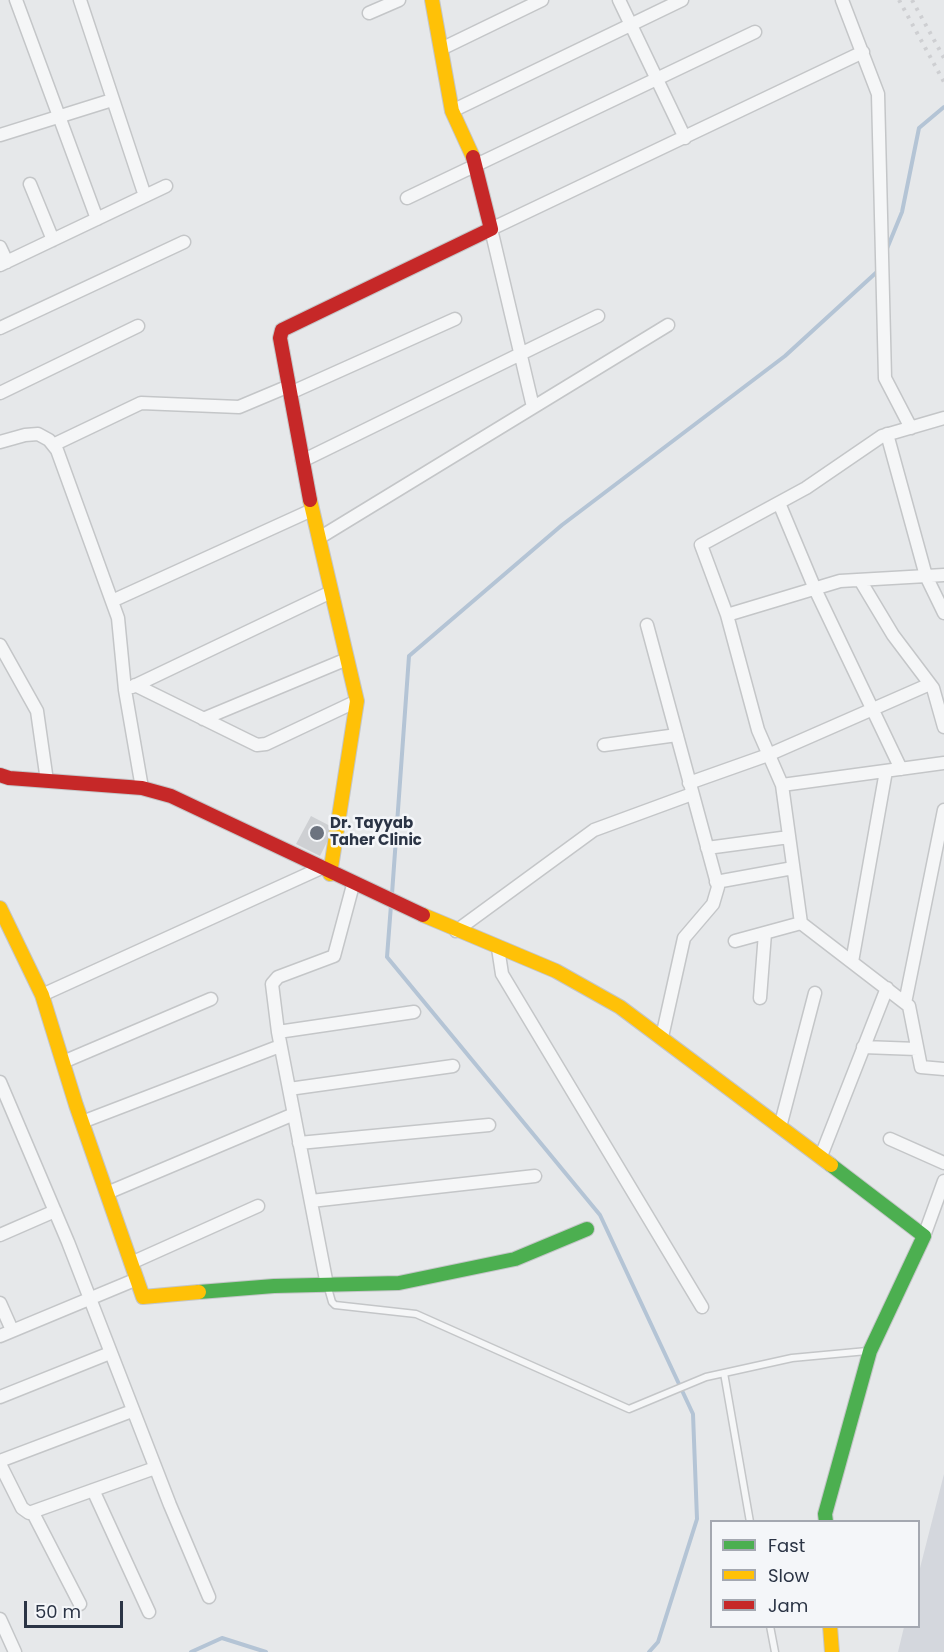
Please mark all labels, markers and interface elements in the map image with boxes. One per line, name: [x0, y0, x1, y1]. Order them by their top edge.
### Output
place label: Dr. Tayyab Taher Clinic: [330, 815, 422, 850]
marker: Dr. Tayyab Taher Clinic: [308, 824, 326, 842]
legend: [710, 1520, 920, 1628]
text: Fast: [768, 1533, 805, 1558]
text: Slow: [768, 1563, 809, 1588]
scale bar: [27, 1589, 126, 1627]
text: Jam: [768, 1593, 808, 1618]
text: 50 m: [35, 1599, 81, 1624]

